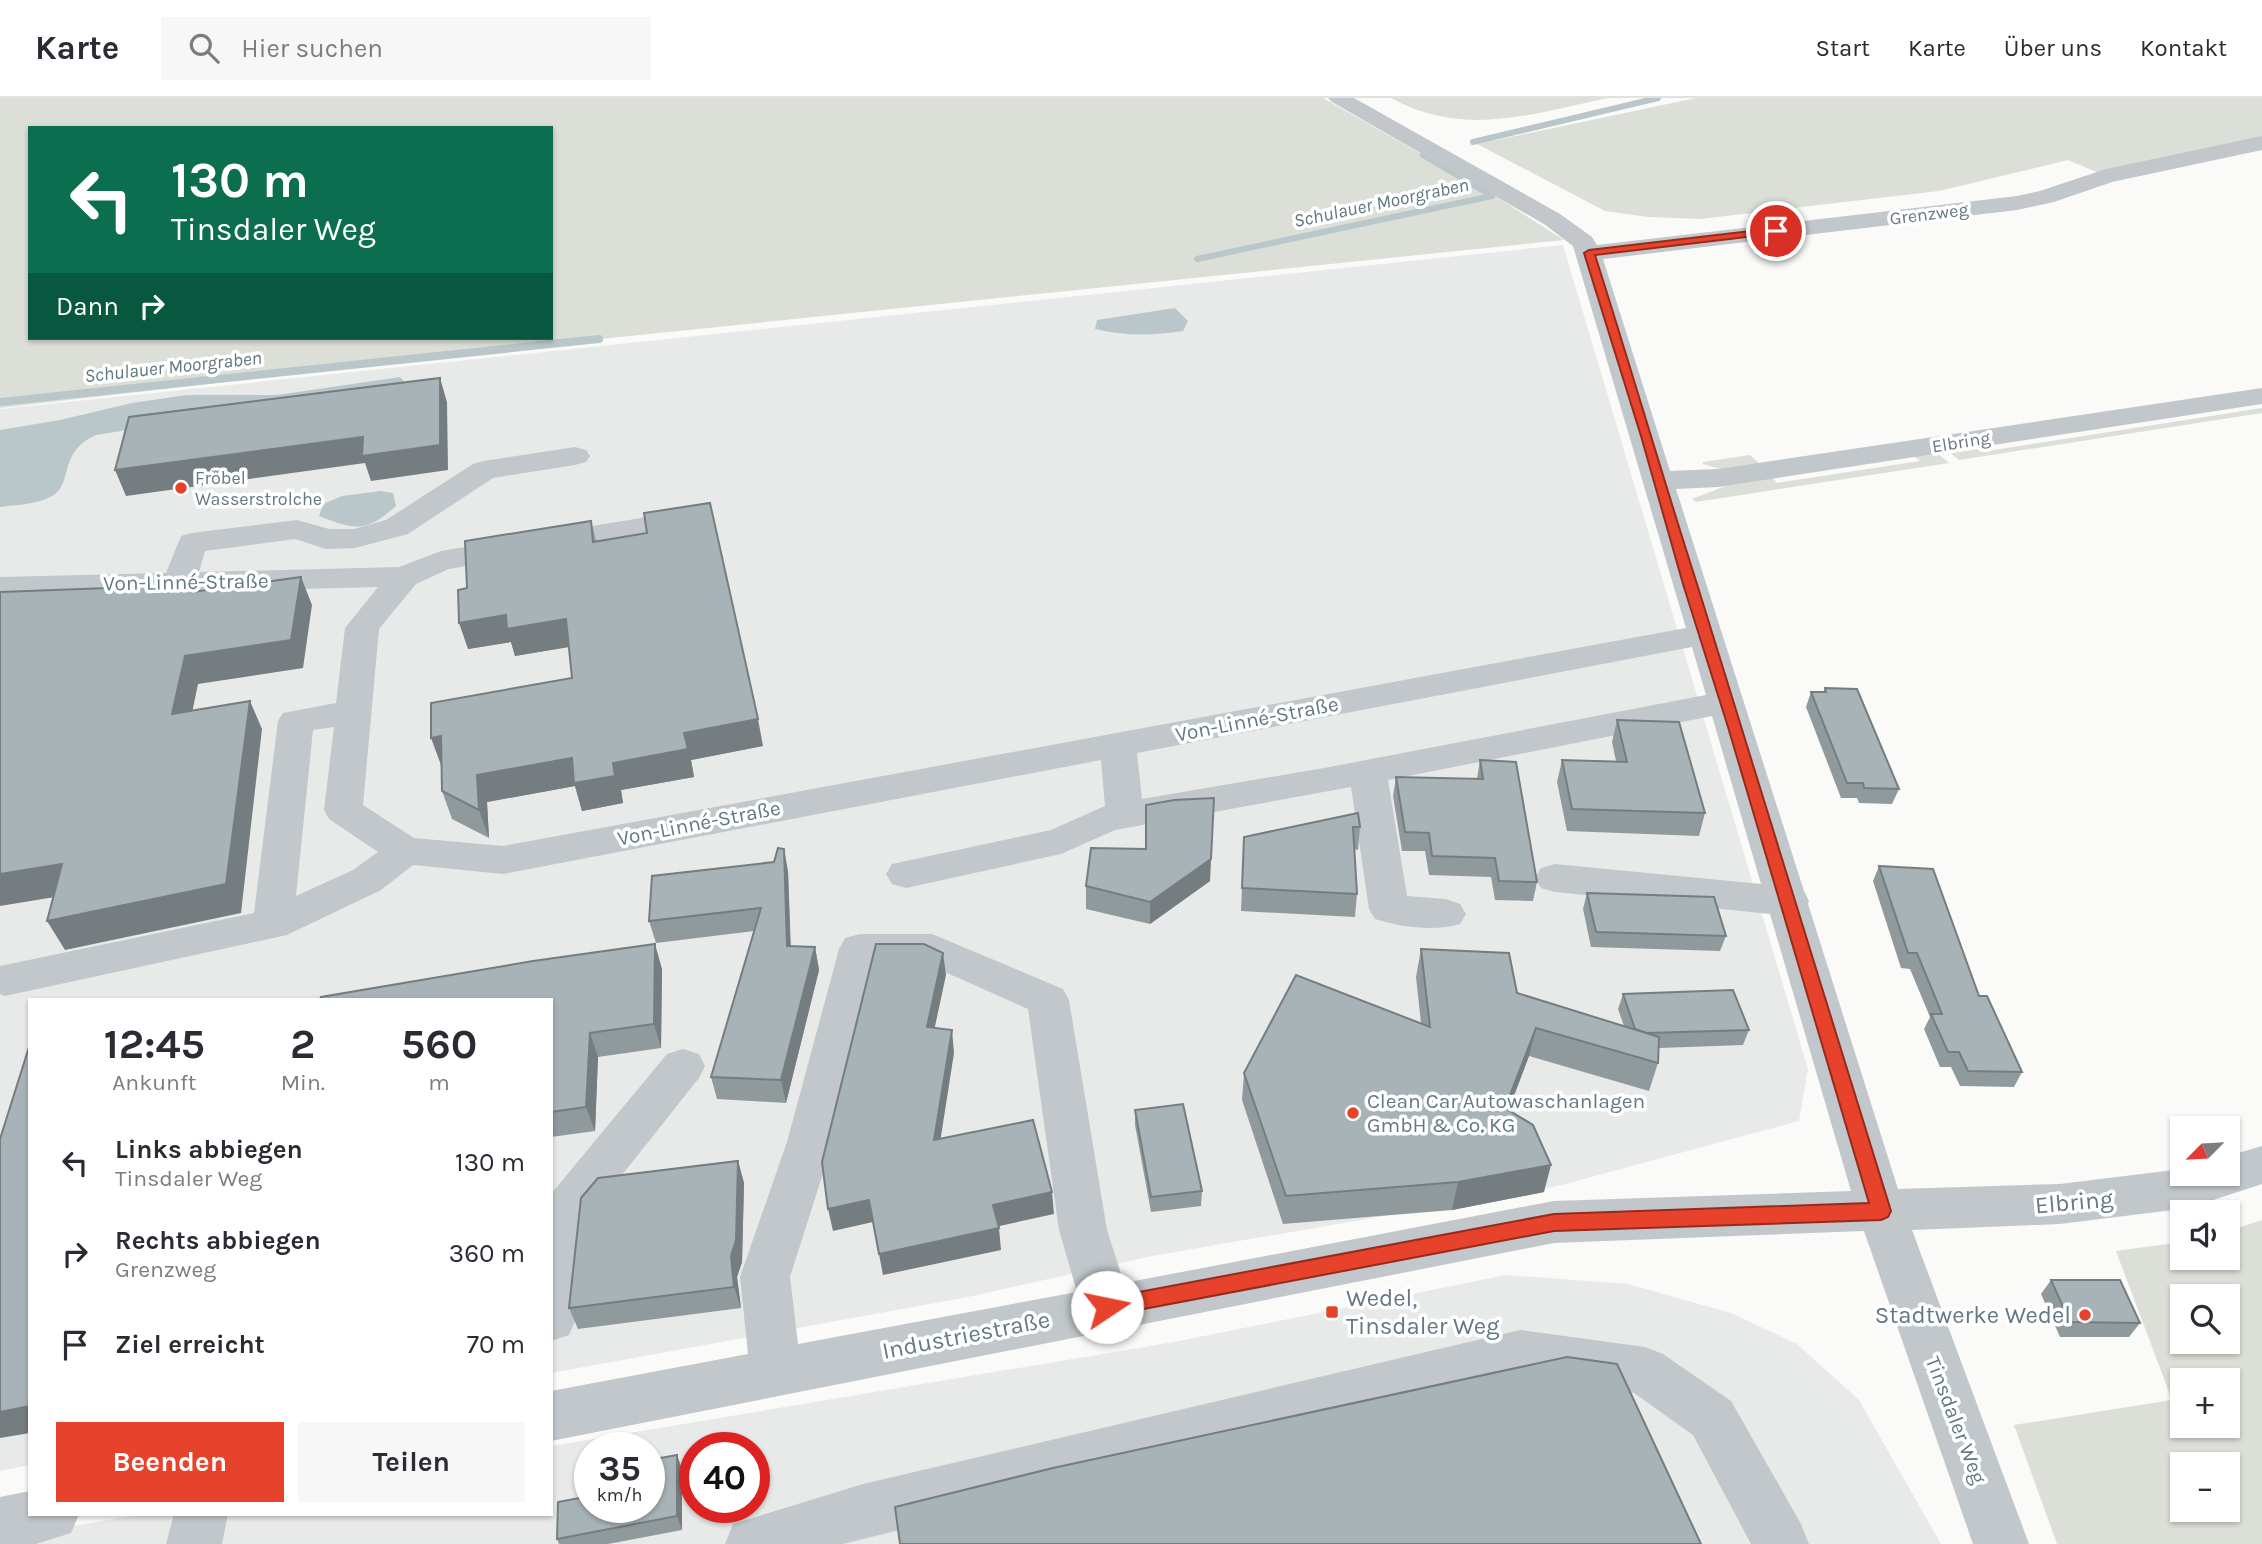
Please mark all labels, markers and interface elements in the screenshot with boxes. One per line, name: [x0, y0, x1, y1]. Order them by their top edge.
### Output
search box: [161, 17, 651, 80]
text: Karte: [35, 29, 119, 67]
icon: search: [185, 29, 223, 67]
text: Hier suchen: [241, 33, 383, 64]
text: Start: [1816, 34, 1870, 62]
text: Karte: [1908, 34, 1966, 62]
text: Über uns: [2004, 34, 2102, 62]
text: Kontakt: [2140, 34, 2227, 62]
text: 130 m: [171, 152, 309, 209]
icon: left: [56, 154, 147, 245]
water label: Schulauer Moorgraben: [1292, 174, 1471, 232]
street label: Grenzweg: [1888, 198, 1970, 230]
pin: [1746, 201, 1806, 261]
text: Tinsdaler Weg: [171, 211, 376, 248]
icon: arrive: [1757, 212, 1795, 250]
icon: right: [133, 287, 171, 325]
text: Dann: [56, 291, 119, 322]
water label: Schulauer Moorgraben: [83, 347, 263, 387]
street label: Elbring: [1930, 427, 1992, 457]
place label: Fröbel Wasserstrolche: [195, 467, 322, 510]
marker: Fröbel Wasserstrolche: [173, 480, 189, 496]
street label: Von-Linné-Straße: [103, 569, 269, 595]
street label: Von-Linné-Straße: [1173, 691, 1341, 747]
street label: Von-Linné-Straße: [615, 795, 783, 851]
text: 12:45: [104, 1019, 205, 1069]
text: 2: [290, 1019, 316, 1069]
text: 560: [401, 1019, 477, 1069]
text: Ankunft: [112, 1069, 197, 1096]
text: Min.: [281, 1069, 325, 1096]
text: m: [428, 1069, 450, 1096]
place label: Clean Car Autowaschanlagen GmbH & Co. KG: [1367, 1089, 1645, 1137]
marker: Clean Car Autowaschanlagen GmbH & Co. KG: [1345, 1105, 1361, 1121]
north arrow: [2170, 1116, 2240, 1186]
map controls: [2170, 1116, 2240, 1522]
text: Links abbiegen: [115, 1134, 303, 1165]
icon: left: [56, 1144, 94, 1182]
text: 130 m: [455, 1147, 525, 1178]
text: Tinsdaler Weg: [115, 1165, 262, 1192]
street label: Elbring: [2034, 1185, 2115, 1219]
button: sound: [2170, 1200, 2240, 1270]
text: Rechts abbiegen: [115, 1225, 321, 1256]
icon: right: [56, 1235, 94, 1273]
text: 360 m: [449, 1238, 525, 1269]
text: Grenzweg: [115, 1256, 216, 1283]
position arrow: [1070, 1270, 1144, 1344]
place label: Wedel, Tinsdaler Weg: [1346, 1284, 1500, 1340]
button: search: [2170, 1284, 2240, 1354]
place label: Stadtwerke Wedel: [1875, 1301, 2071, 1329]
marker: Wedel, Tinsdaler Weg: [1324, 1304, 1340, 1320]
street label: Industriestraße: [880, 1305, 1052, 1365]
marker: Stadtwerke Wedel: [2077, 1307, 2093, 1323]
icon: arrive: [56, 1326, 94, 1364]
text: Ziel erreicht: [115, 1329, 265, 1360]
text: 70 m: [467, 1329, 525, 1360]
street label: Tinsdaler Weg: [1921, 1353, 1991, 1487]
button: +: [2170, 1368, 2240, 1438]
button: Beenden: [56, 1422, 284, 1502]
button: Teilen: [298, 1422, 525, 1502]
speed limit sign: 40: [679, 1432, 770, 1523]
text: 35: [598, 1448, 641, 1489]
button: −: [2170, 1452, 2240, 1522]
text: km/h: [597, 1484, 642, 1506]

